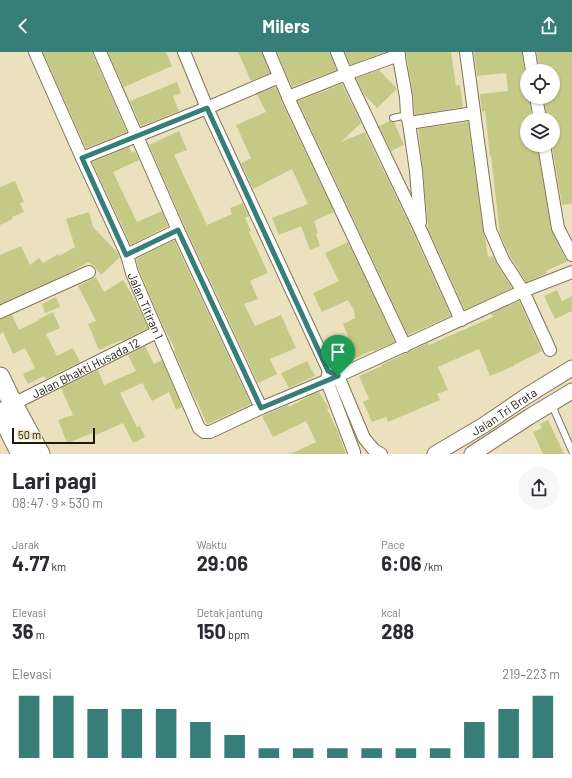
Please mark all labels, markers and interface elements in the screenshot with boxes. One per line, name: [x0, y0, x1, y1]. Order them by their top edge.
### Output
icon: back: [12, 15, 34, 37]
text: Milers: [262, 15, 310, 37]
icon: share: [538, 15, 560, 37]
map controls: [520, 64, 560, 152]
button: locate: [520, 64, 560, 104]
button: layers: [520, 112, 560, 152]
street label: Jalan Titiran 1: [125, 270, 167, 341]
street label: Jalan Bhakti Husada 12: [29, 335, 142, 401]
pin: [321, 335, 355, 376]
icon: arrive: [327, 341, 349, 363]
street label: Jalan Tri Brata: [469, 385, 539, 438]
scale bar: [12, 426, 95, 445]
text: 50 m: [18, 428, 41, 441]
text: Lari pagi: [12, 467, 97, 493]
button: share: [518, 467, 560, 509]
text: 08:47 · 9 × 530 m: [12, 495, 103, 511]
text: Jarak: [12, 538, 39, 551]
text: Waktu: [197, 538, 227, 551]
text: Pace: [381, 538, 405, 551]
text: 4.77: [12, 551, 49, 575]
text: 29:06: [197, 551, 248, 575]
text: 6:06: [381, 551, 422, 575]
text: km: [49, 560, 66, 573]
text: /km: [422, 560, 443, 573]
text: Elevasi: [12, 606, 46, 619]
text: Detak jantung: [197, 606, 263, 619]
text: kcal: [381, 606, 401, 619]
text: 36: [12, 619, 34, 643]
text: 150: [197, 619, 226, 643]
text: 288: [381, 619, 414, 643]
text: m: [34, 628, 45, 641]
text: bpm: [226, 628, 249, 641]
text: Elevasi: [12, 666, 52, 682]
text: 219–223 m: [502, 666, 560, 682]

